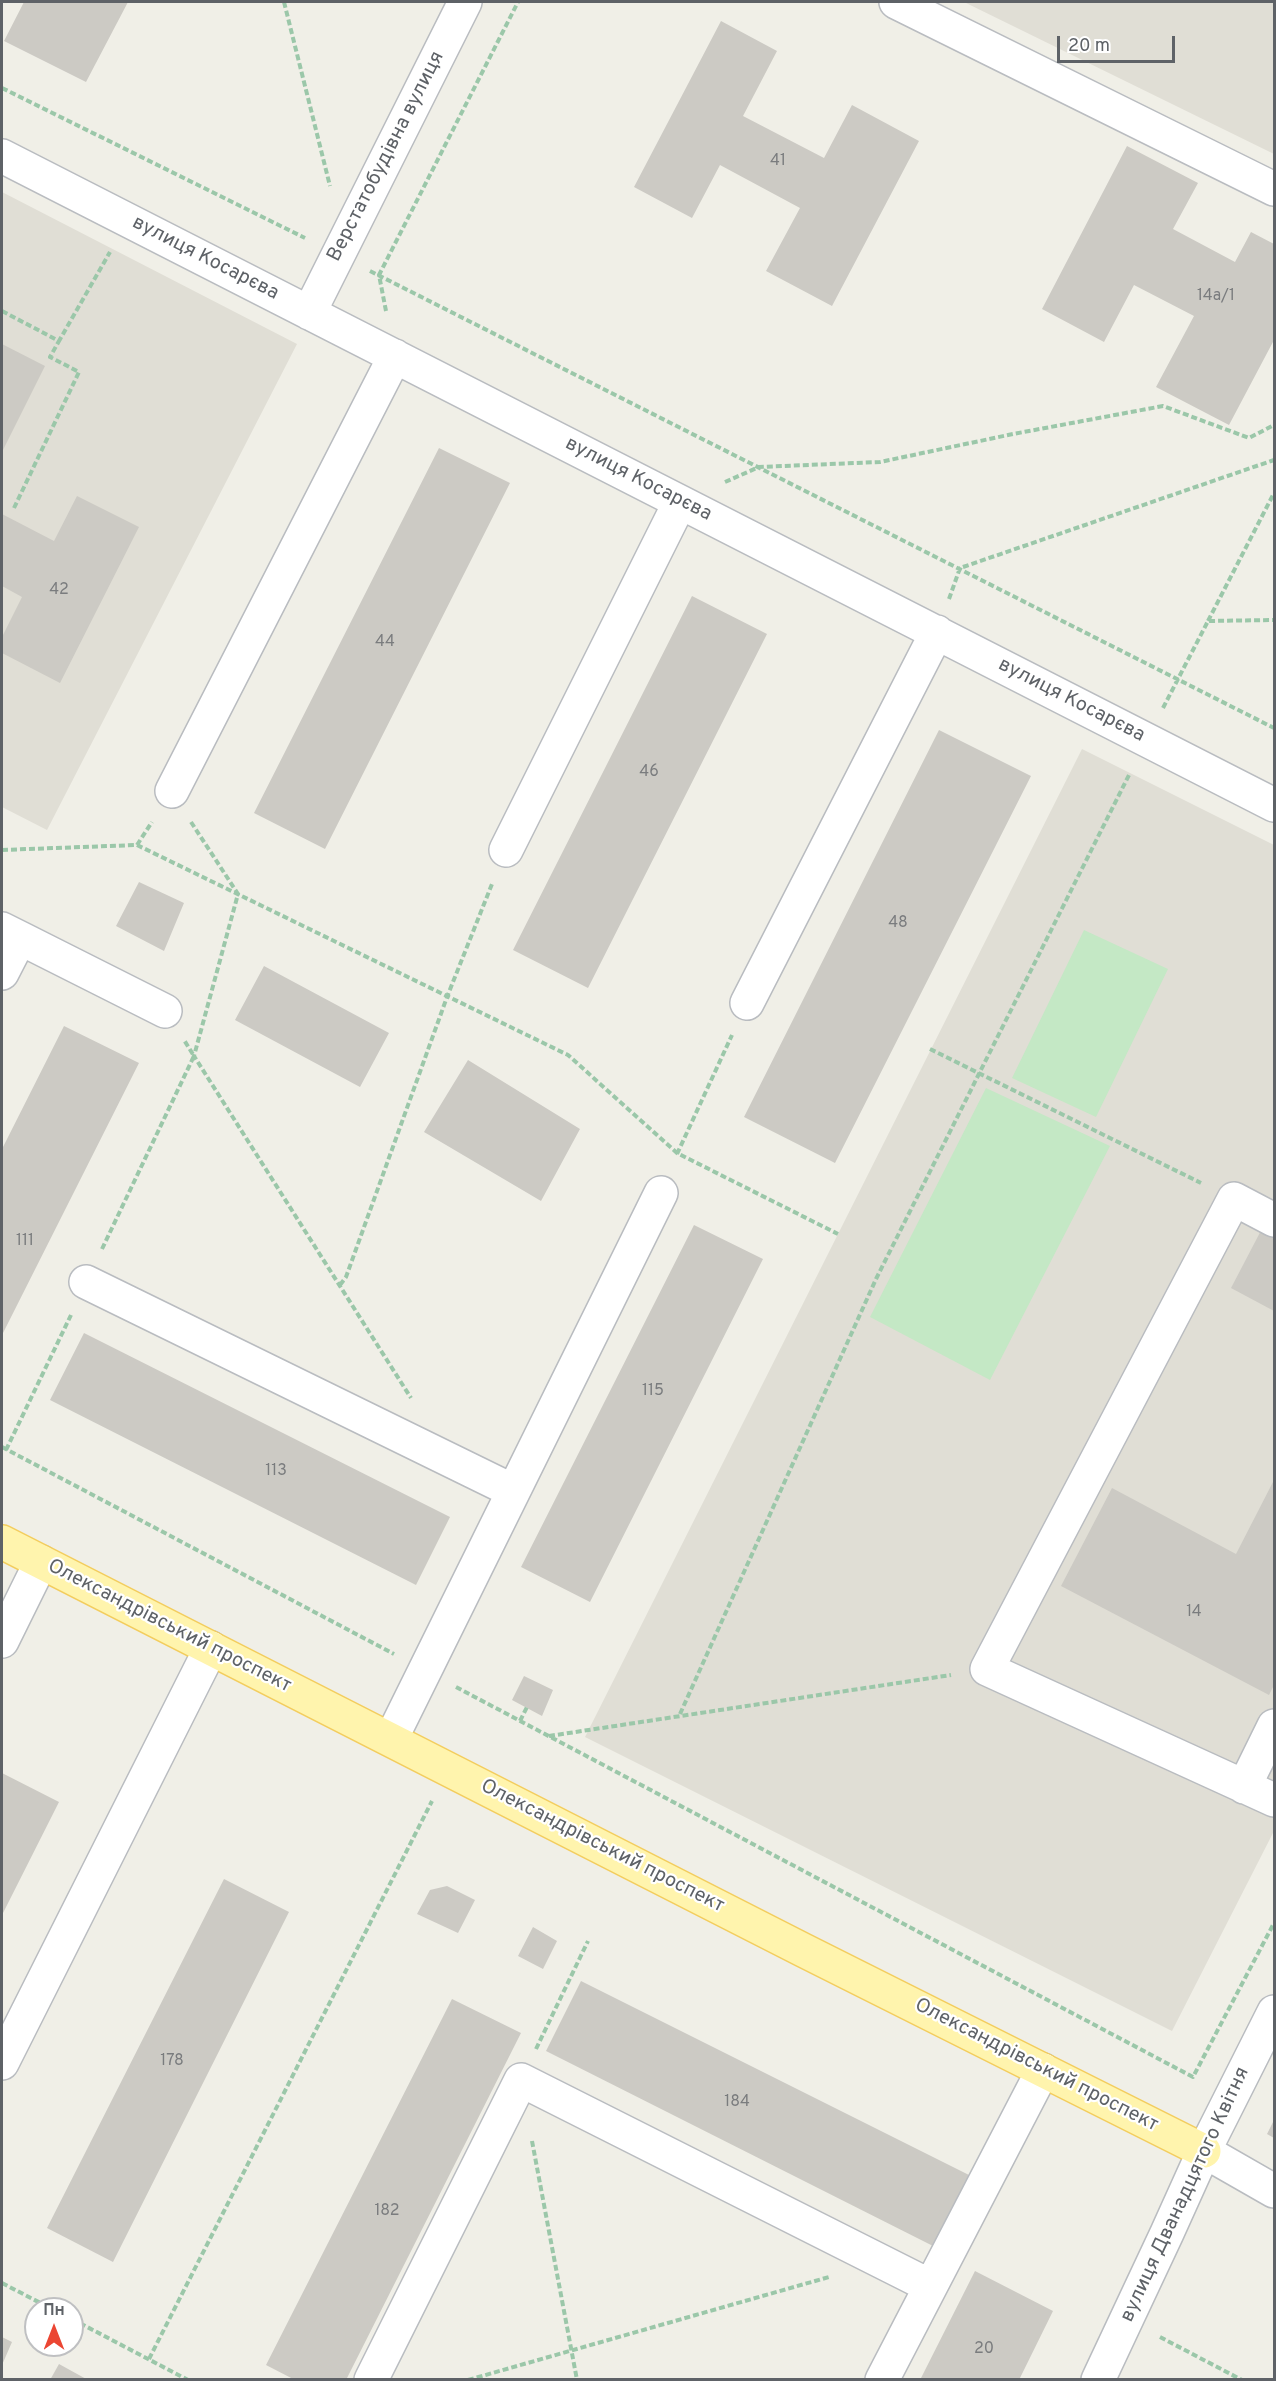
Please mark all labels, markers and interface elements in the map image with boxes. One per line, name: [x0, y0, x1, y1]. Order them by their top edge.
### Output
scale bar: [1060, 24, 1178, 62]
text: 20 m: [1068, 35, 1110, 58]
street label: Верстатобудівна вулиця: [323, 48, 451, 266]
house number: 41: [770, 152, 786, 172]
street label: вулиця Косарєва: [128, 212, 282, 306]
house number: 14а/1: [1197, 287, 1235, 307]
street label: вулиця Косарєва: [561, 433, 715, 527]
house number: 42: [49, 581, 69, 601]
house number: 44: [375, 633, 395, 653]
street label: вулиця Косарєва: [994, 654, 1148, 748]
house number: 46: [639, 763, 659, 783]
house number: 48: [888, 914, 908, 934]
house number: 111: [16, 1232, 34, 1252]
house number: 115: [642, 1382, 664, 1402]
house number: 113: [265, 1462, 287, 1482]
street label: Олександрівський проспект: [43, 1555, 295, 1699]
house number: 14: [1186, 1603, 1202, 1623]
street label: Олександрівський проспект: [476, 1775, 728, 1919]
street label: Олександрівський проспект: [910, 1994, 1162, 2138]
house number: 178: [160, 2052, 184, 2072]
street label: вулиця Дванадцятого Квітня: [1116, 2064, 1256, 2326]
house number: 184: [724, 2093, 750, 2113]
house number: 182: [374, 2202, 400, 2222]
north arrow: [24, 2297, 84, 2357]
text: Пн: [43, 2301, 65, 2321]
house number: 20: [974, 2340, 994, 2360]

